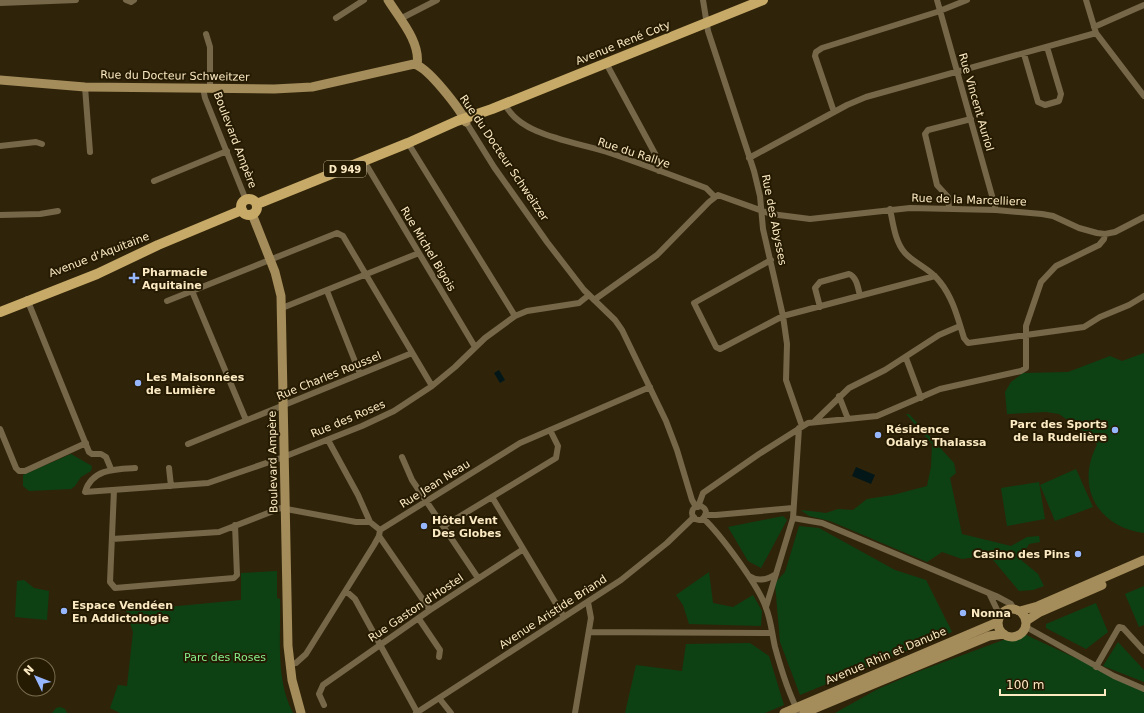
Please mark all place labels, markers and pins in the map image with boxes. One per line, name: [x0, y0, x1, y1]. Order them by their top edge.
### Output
place label: Pharmacie Aquitaine: [142, 266, 207, 292]
marker: Pharmacie Aquitaine: [129, 273, 139, 283]
place label: Les Maisonnées de Lumière: [146, 371, 245, 397]
marker: Les Maisonnées de Lumière: [133, 378, 143, 388]
place label: Parc des Sports de la Rudelière: [1010, 418, 1107, 444]
place label: Résidence Odalys Thalassa: [886, 423, 986, 449]
marker: Parc des Sports de la Rudelière: [1110, 425, 1120, 435]
marker: Résidence Odalys Thalassa: [873, 430, 883, 440]
place label: Hôtel Vent Des Globes: [432, 514, 502, 540]
marker: Hôtel Vent Des Globes: [419, 521, 429, 531]
place label: Casino des Pins: [973, 548, 1070, 561]
marker: Casino des Pins: [1073, 549, 1083, 559]
place label: Espace Vendéen En Addictologie: [72, 599, 173, 625]
marker: Espace Vendéen En Addictologie: [59, 606, 69, 616]
place label: Nonna: [971, 607, 1011, 620]
marker: Nonna: [958, 608, 968, 618]

